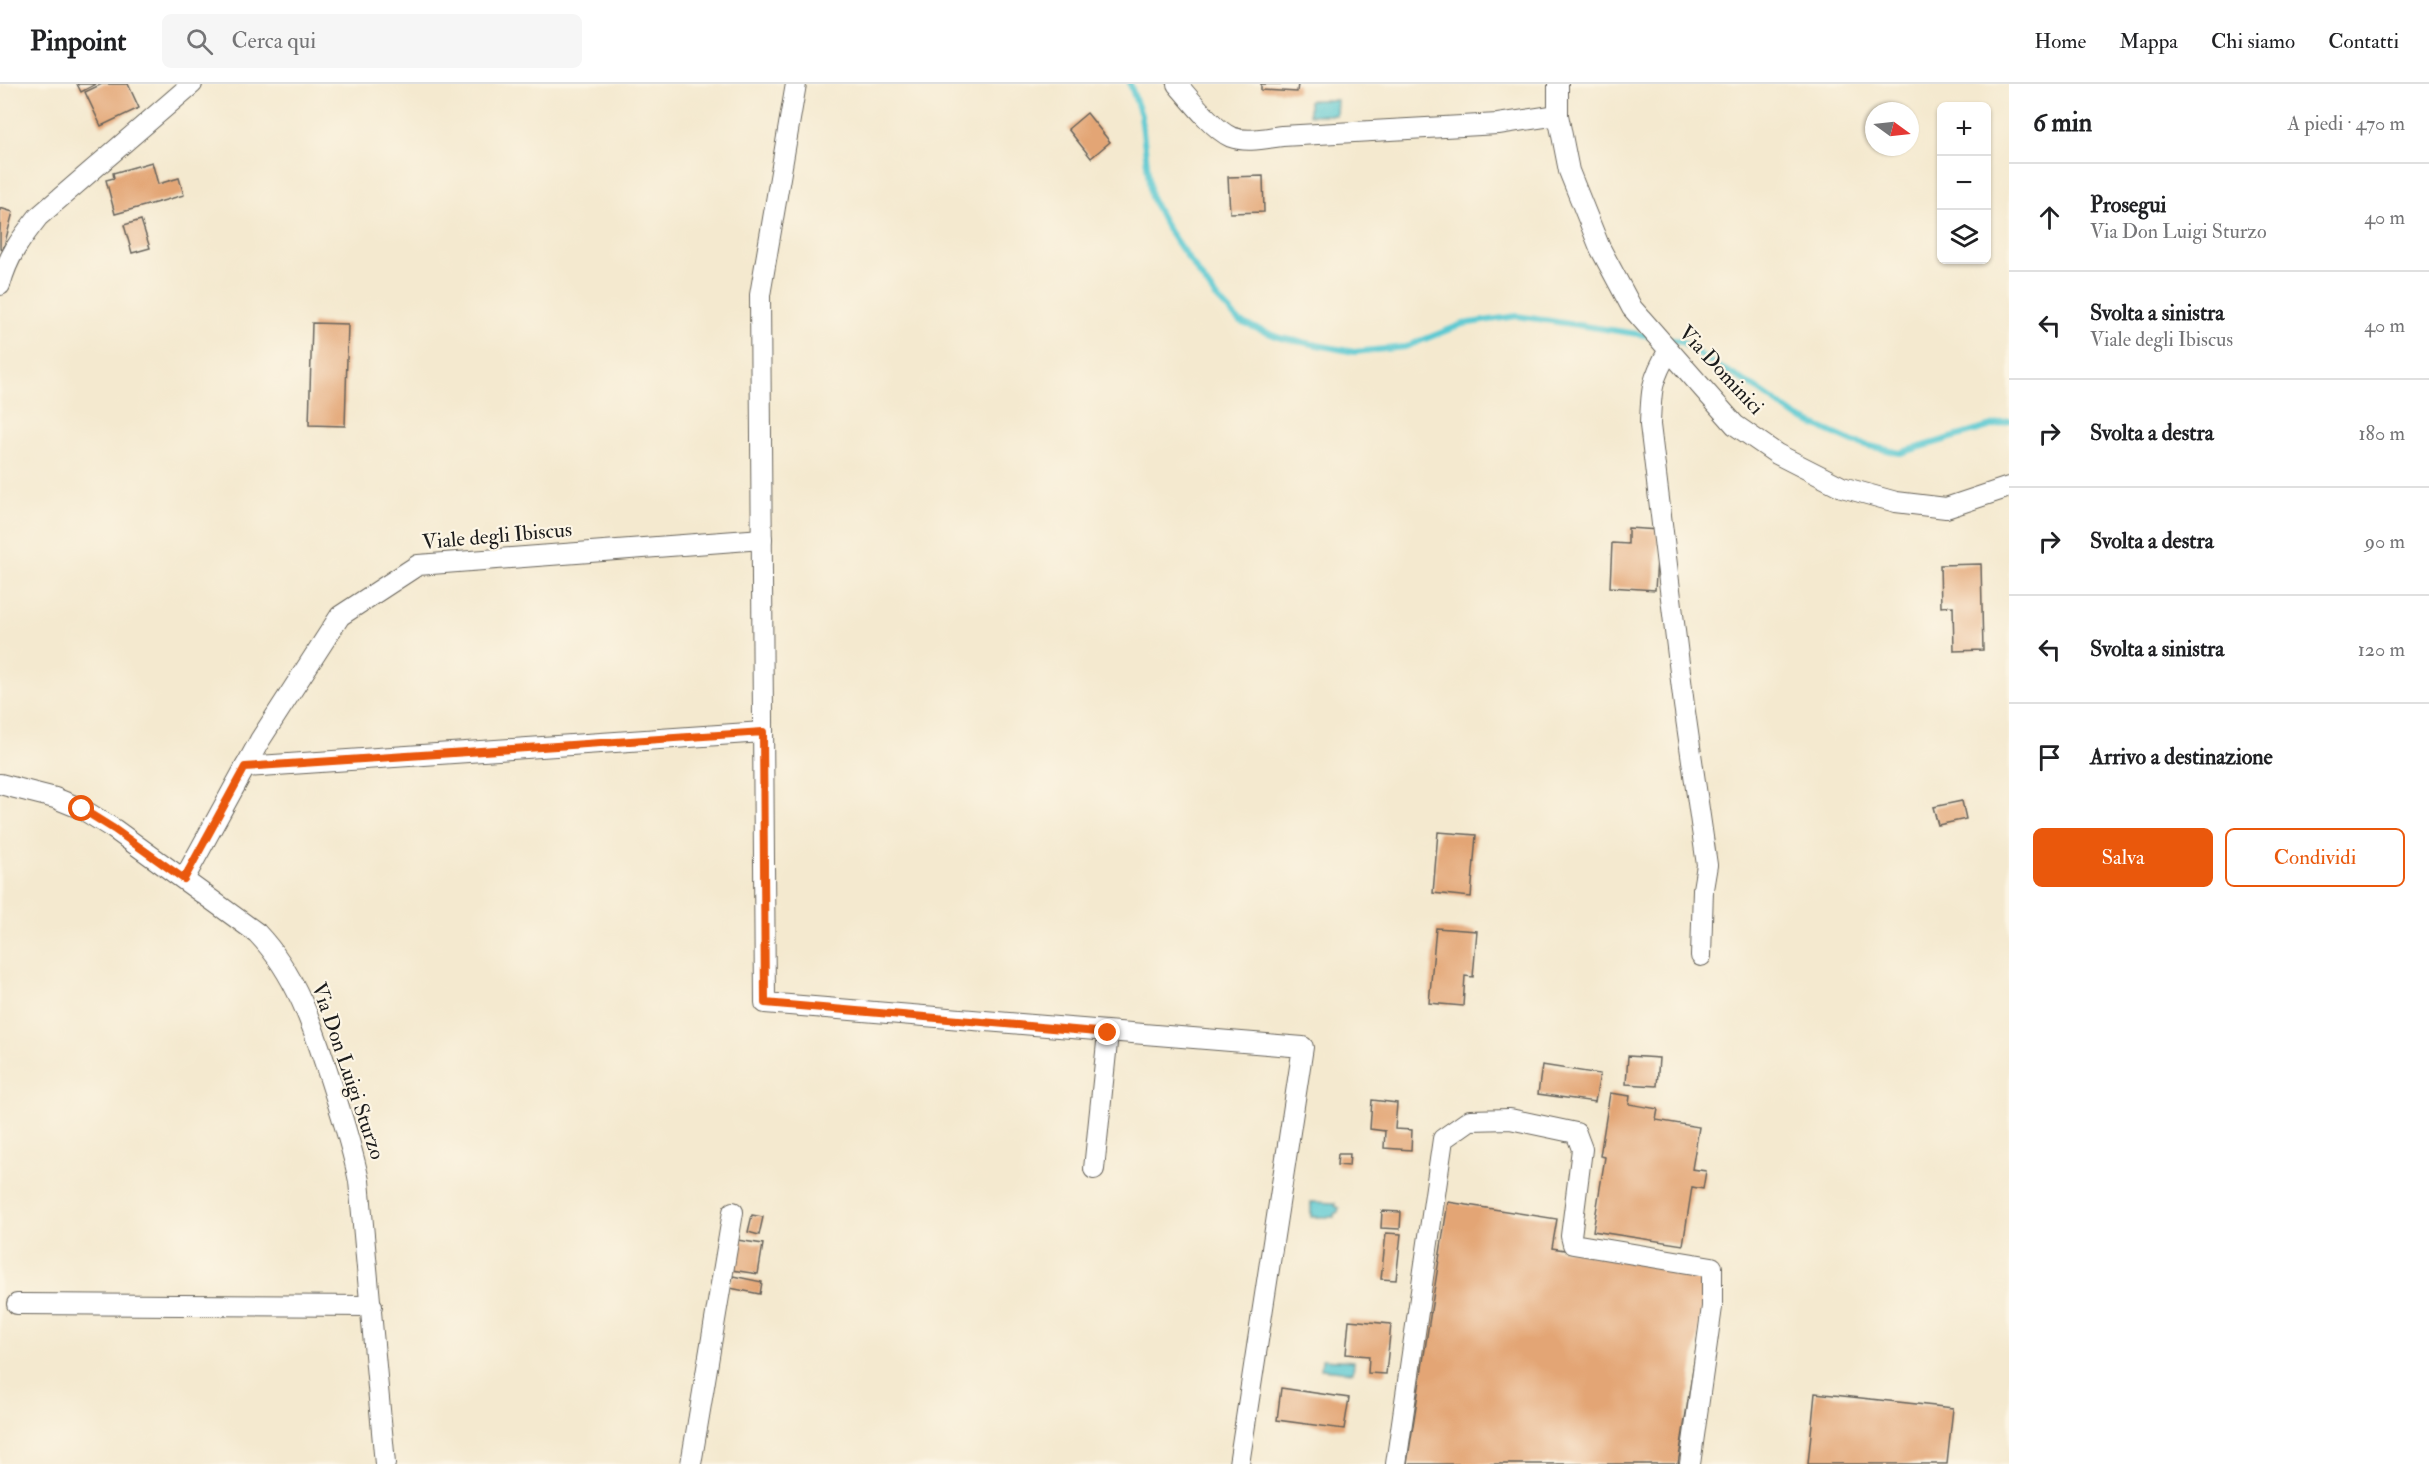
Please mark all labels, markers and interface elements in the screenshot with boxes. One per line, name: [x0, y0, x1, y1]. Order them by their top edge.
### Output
search box: [162, 14, 582, 68]
text: Pinpoint: [30, 24, 126, 59]
icon: search: [183, 25, 216, 58]
text: Cerca qui: [231, 27, 316, 55]
text: Home: [2034, 28, 2086, 55]
text: Mappa: [2119, 28, 2178, 55]
text: Chi siamo: [2211, 28, 2295, 55]
text: Contatti: [2328, 28, 2399, 55]
north arrow: [1865, 102, 1919, 156]
map controls: [1937, 102, 1991, 264]
button: +: [1937, 102, 1991, 156]
text: 6 min: [2033, 107, 2092, 139]
text: A piedi · 470 m: [2288, 111, 2405, 136]
button: −: [1937, 156, 1991, 210]
text: Prosegui: [2090, 191, 2166, 219]
icon: ahead: [2033, 201, 2066, 234]
text: 40 m: [2364, 205, 2405, 230]
button: layers: [1937, 210, 1991, 264]
text: Via Don Luigi Sturzo: [2090, 219, 2267, 244]
text: Svolta a sinistra: [2090, 299, 2224, 327]
icon: left: [2033, 309, 2066, 342]
text: 40 m: [2364, 313, 2405, 338]
street label: Via Dominici: [1673, 320, 1770, 421]
text: Viale degli Ibiscus: [2090, 327, 2233, 352]
icon: right: [2033, 417, 2066, 450]
text: Svolta a destra: [2090, 419, 2214, 447]
text: 180 m: [2358, 421, 2405, 446]
street label: Viale degli Ibiscus: [421, 516, 573, 556]
icon: right: [2033, 525, 2066, 558]
text: Svolta a destra: [2090, 527, 2214, 555]
text: 90 m: [2365, 529, 2405, 554]
icon: left: [2033, 633, 2066, 666]
text: Svolta a sinistra: [2090, 635, 2224, 663]
text: 120 m: [2358, 637, 2405, 662]
icon: arrive: [2033, 741, 2066, 774]
text: Arrivo a destinazione: [2090, 743, 2273, 771]
route start: [68, 795, 94, 821]
button: Salva: [2033, 828, 2213, 887]
button: Condividi: [2225, 828, 2405, 887]
street label: Via Don Luigi Sturzo: [305, 979, 391, 1163]
route end: [1094, 1019, 1120, 1045]

